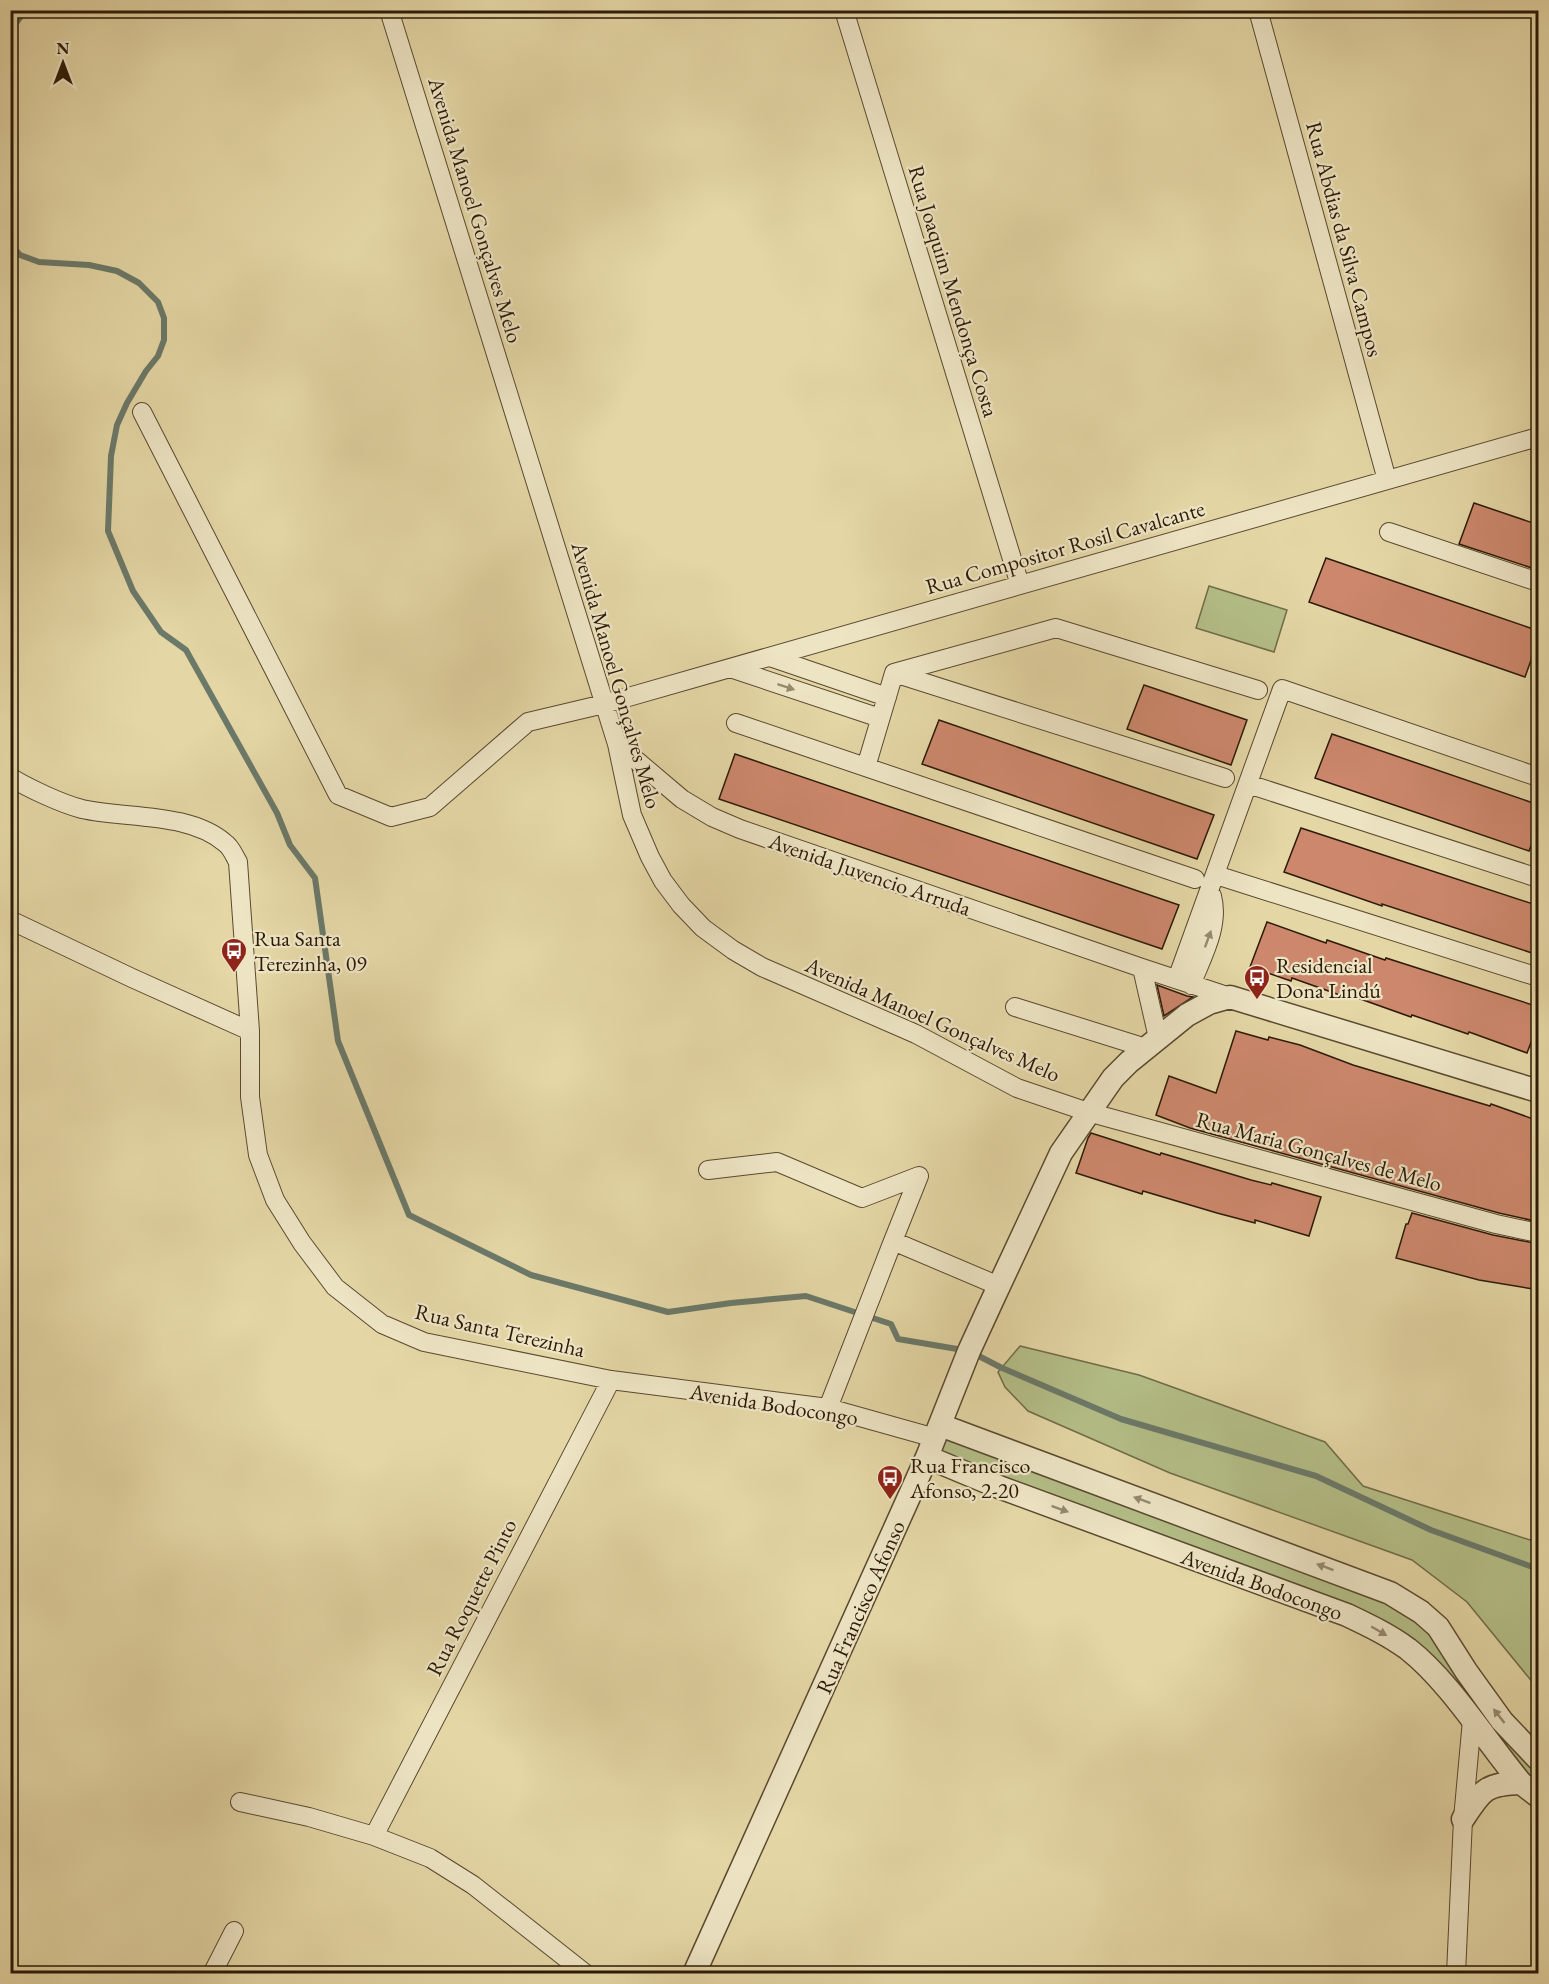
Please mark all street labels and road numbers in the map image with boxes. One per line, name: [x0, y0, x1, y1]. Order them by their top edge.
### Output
street label: Avenida Manoel Gonçalves Melo: [421, 73, 530, 347]
street label: Rua Abdias da Silva Campos: [1299, 118, 1390, 360]
street label: Rua Joaquim Mendonça Costa: [901, 162, 1006, 421]
street label: Rua Compositor Rosil Cavalcante: [922, 494, 1208, 601]
street label: Avenida Manoel Gonçalves Melo: [564, 537, 669, 812]
street label: Avenida Juvencio Arruda: [764, 826, 975, 923]
street label: Avenida Manoel Gonçalves Melo: [800, 950, 1065, 1089]
street label: Rua Maria Gonçalves de Melo: [1193, 1105, 1445, 1198]
street label: Rua Santa Terezinha: [412, 1297, 588, 1364]
street label: Avenida Bodocongo: [687, 1377, 860, 1432]
street label: Rua Roquette Pinto: [419, 1514, 524, 1681]
street label: Rua Francisco Afonso: [809, 1516, 912, 1698]
street label: Avenida Bodocongo: [1176, 1541, 1347, 1627]

